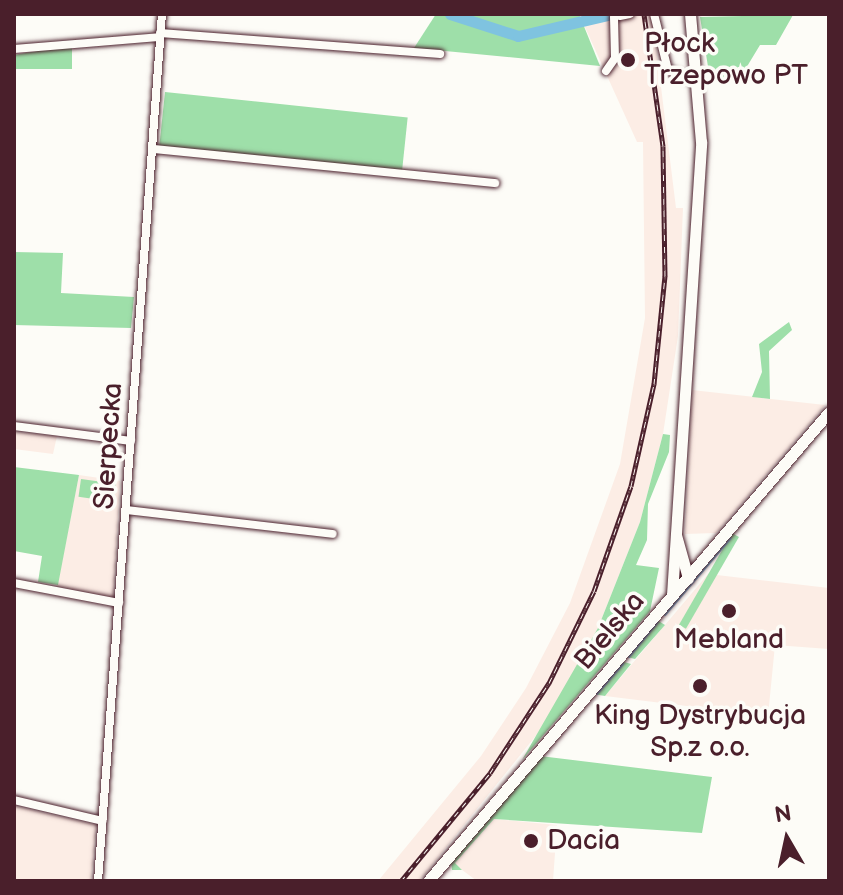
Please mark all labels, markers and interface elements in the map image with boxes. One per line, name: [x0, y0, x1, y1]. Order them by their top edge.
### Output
place label: Płock Trzepowo PT: [644, 27, 808, 93]
marker: Płock Trzepowo PT: [619, 51, 637, 69]
street label: Sierpecka: [88, 381, 130, 511]
street label: Bielska: [568, 585, 652, 677]
marker: Mebland: [720, 602, 738, 620]
place label: Mebland: [674, 623, 784, 657]
marker: King Dystrybucja Sp.z o.o.: [691, 677, 709, 695]
place label: King Dystrybucja Sp.z o.o.: [594, 699, 806, 765]
north arrow: [747, 799, 827, 879]
text: N: [773, 800, 793, 829]
place label: Dacia: [547, 824, 620, 858]
marker: Dacia: [522, 832, 540, 850]

